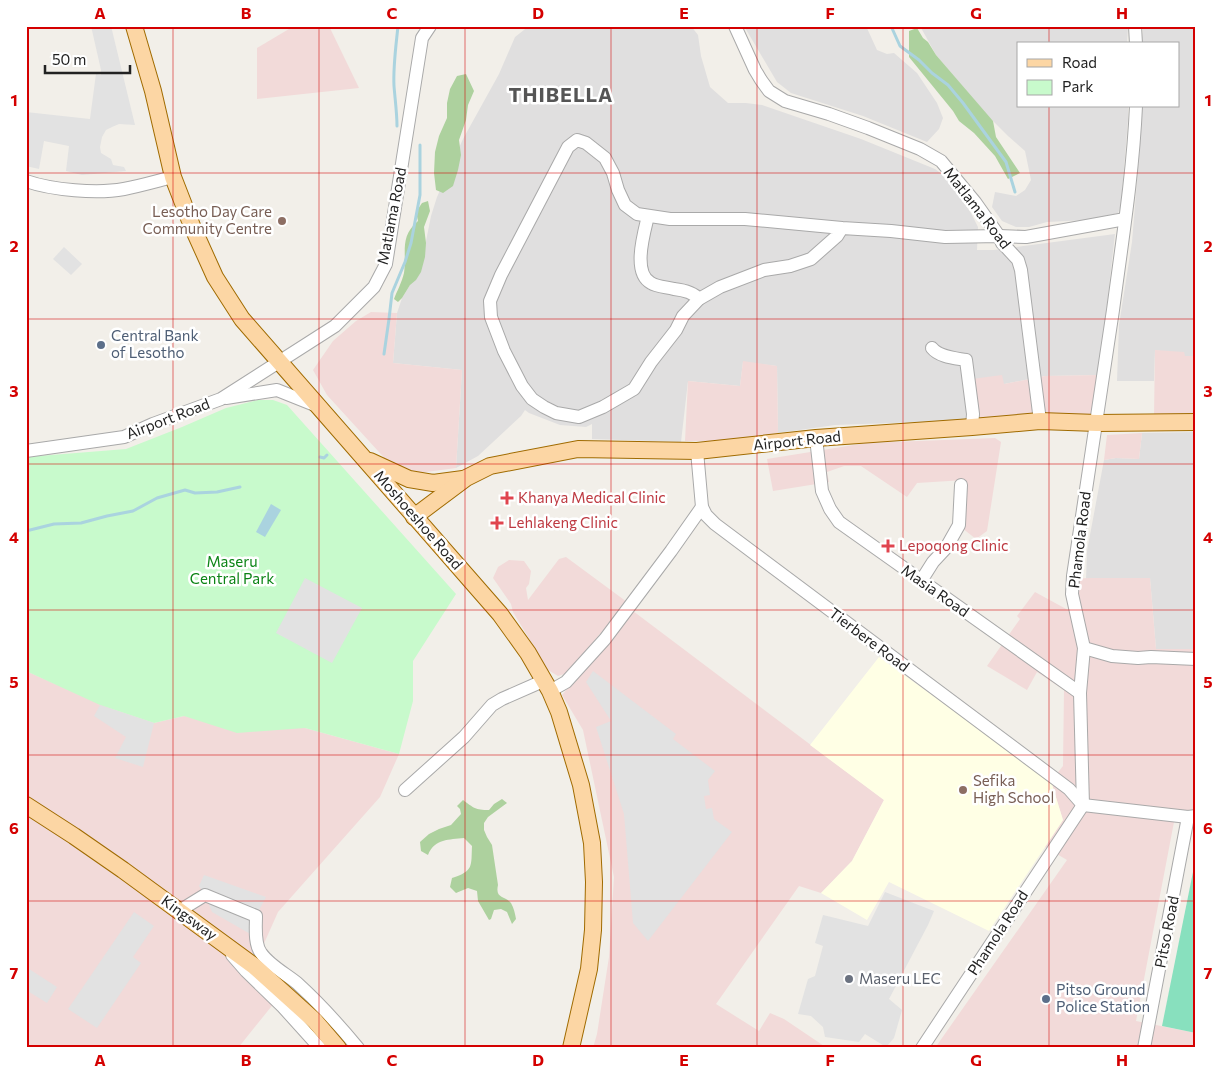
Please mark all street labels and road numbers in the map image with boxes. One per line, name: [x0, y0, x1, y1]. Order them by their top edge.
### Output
street label: Matlama Road: [940, 163, 1015, 252]
street label: Matlama Road: [373, 166, 409, 266]
street label: Airport Road: [123, 394, 212, 442]
street label: Airport Road: [752, 426, 842, 454]
street label: Moshoeshoe Road: [371, 466, 467, 573]
street label: Phamola Road: [1064, 490, 1094, 589]
street label: Masia Road: [898, 560, 973, 620]
street label: Tierbere Road: [826, 603, 913, 675]
street label: Phamola Road: [963, 887, 1031, 978]
street label: Kingsway: [158, 891, 221, 944]
street label: Pitso Road: [1150, 894, 1182, 969]

